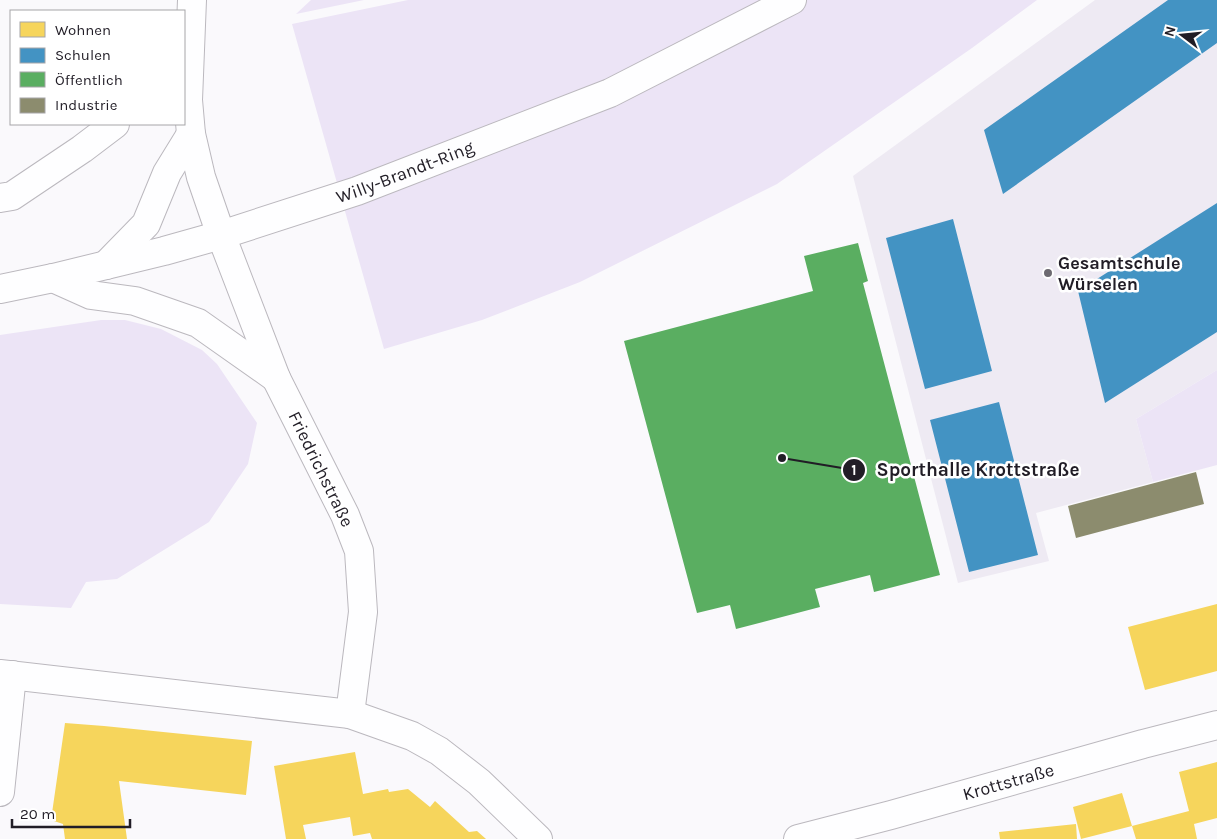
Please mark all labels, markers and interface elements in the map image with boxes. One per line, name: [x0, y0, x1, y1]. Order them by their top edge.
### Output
legend: [10, 10, 185, 125]
north arrow: [1157, 10, 1207, 60]
text: Wohnen: [55, 21, 111, 39]
text: N: [1160, 24, 1180, 39]
text: Schulen: [55, 46, 111, 64]
text: Öffentlich: [55, 71, 123, 89]
text: Industrie: [55, 96, 117, 114]
street label: Willy-Brandt-Ring: [333, 136, 477, 208]
place label: Gesamtschule Würselen: [1058, 252, 1180, 295]
marker: Gesamtschule Würselen: [1042, 267, 1054, 279]
street label: Friedrichstraße: [283, 407, 359, 531]
callout: Sporthalle Krottstraße: [842, 453, 1089, 487]
text: Sporthalle Krottstraße: [877, 459, 1079, 481]
text: 1: [851, 461, 857, 479]
street label: Krottstraße: [960, 759, 1057, 805]
scale bar: [12, 796, 130, 828]
text: 20 m: [20, 805, 55, 823]

